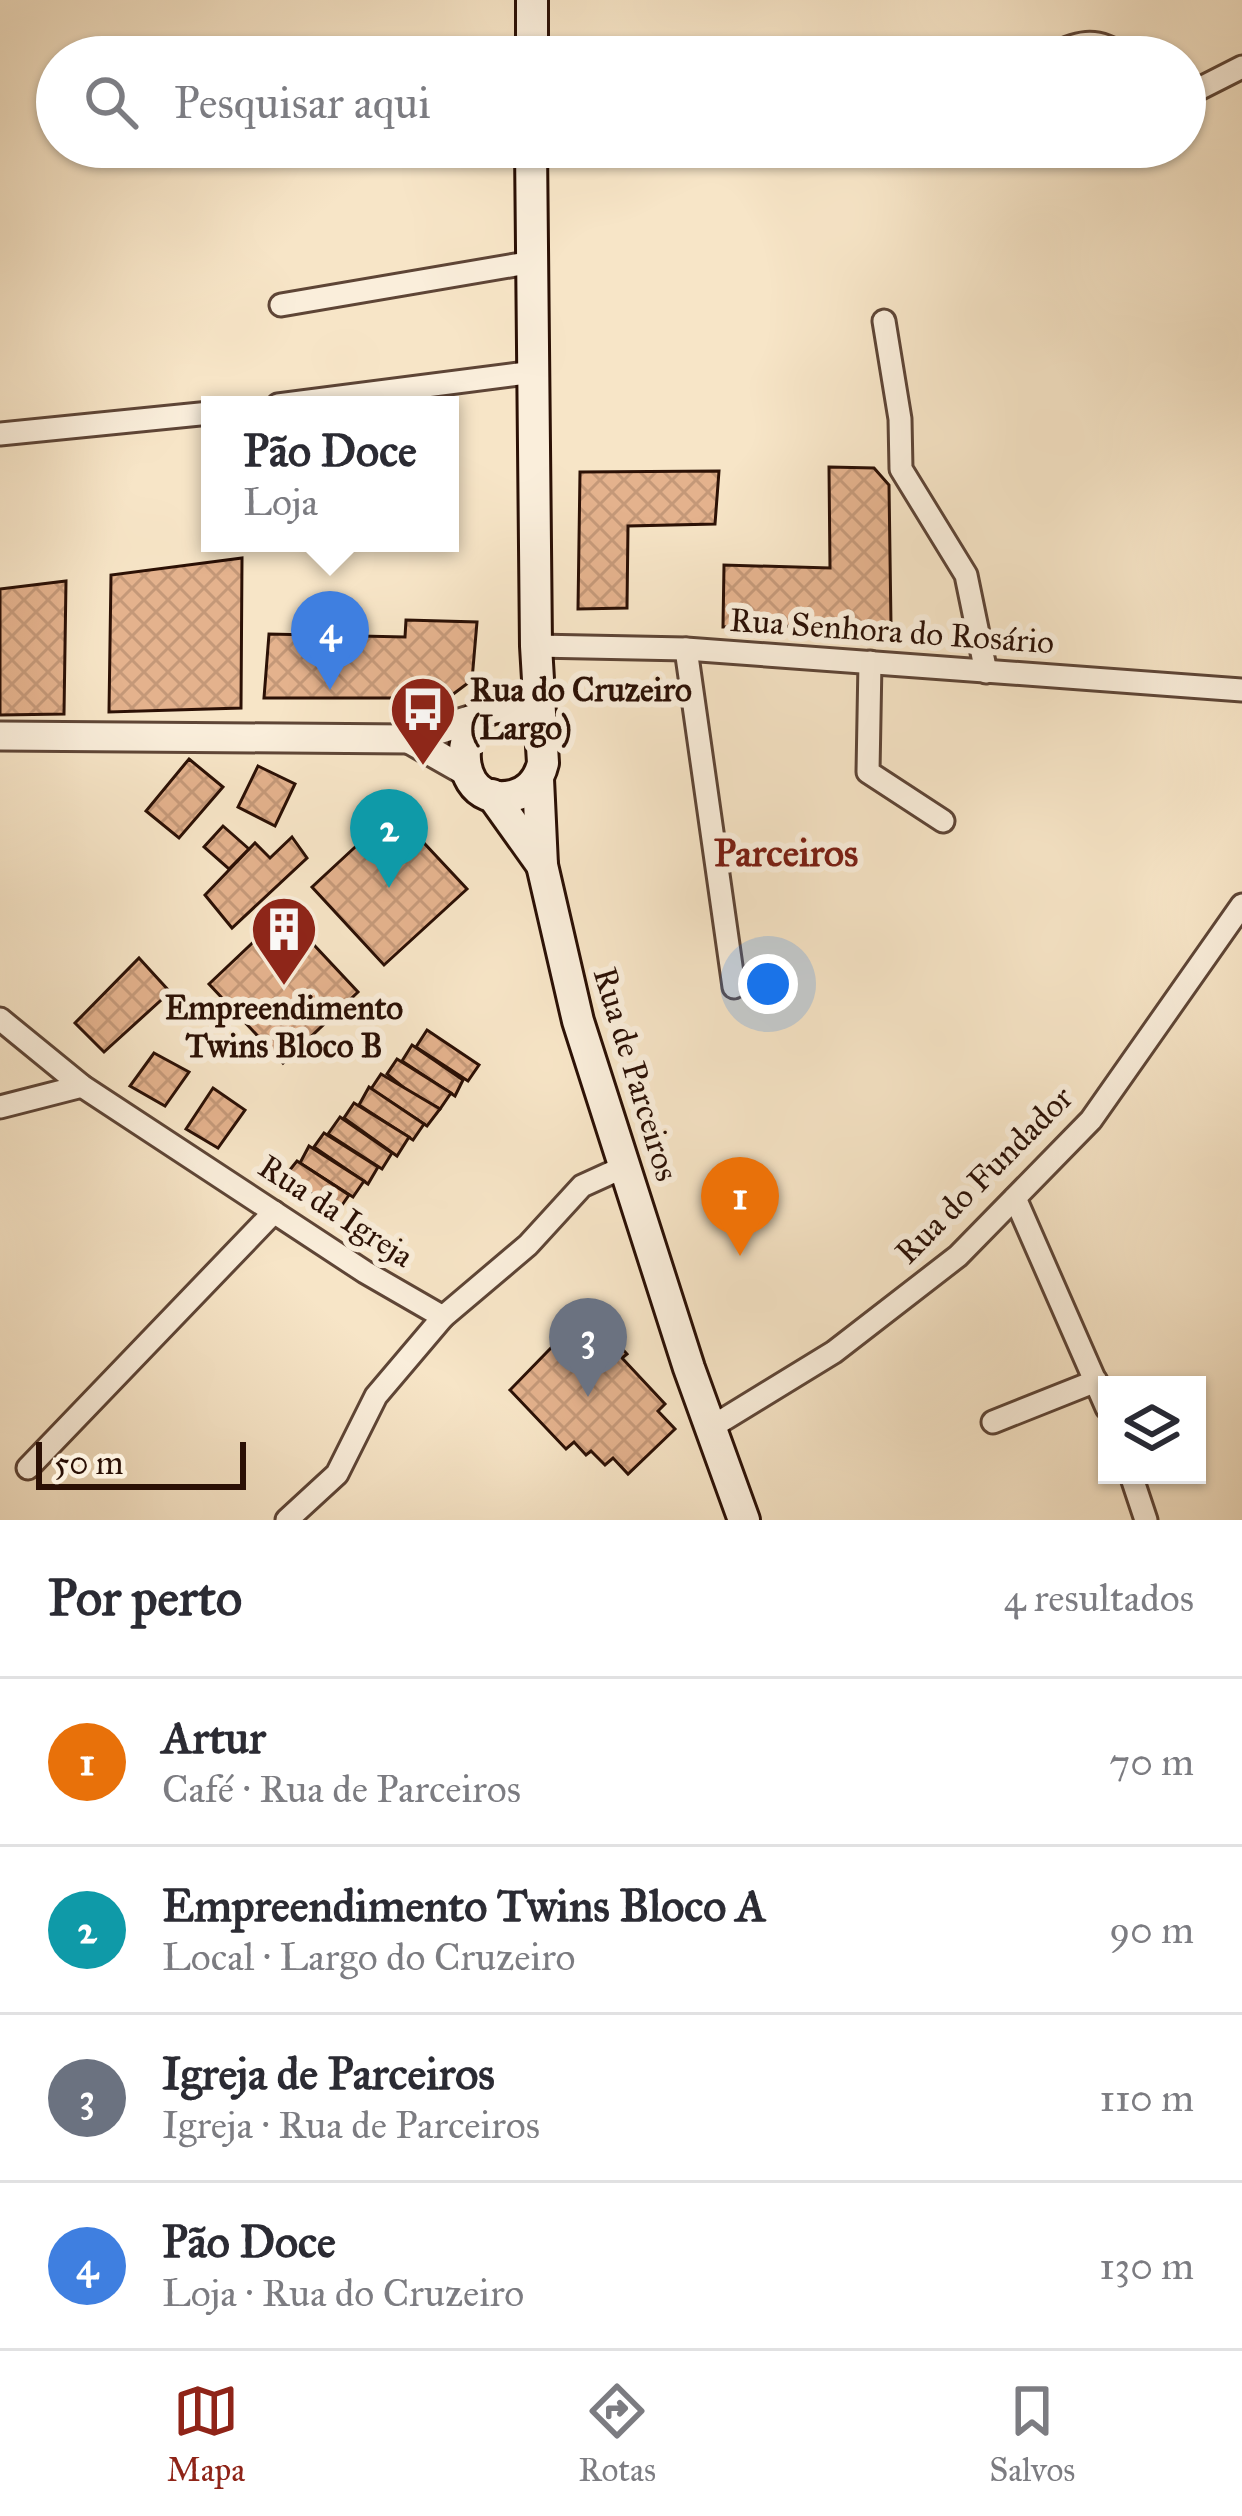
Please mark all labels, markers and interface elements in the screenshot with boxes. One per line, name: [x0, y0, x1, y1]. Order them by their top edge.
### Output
search box: [36, 36, 1206, 168]
icon: search: [78, 69, 144, 135]
text: Pesquisar aqui: [174, 75, 431, 130]
popup: [201, 396, 459, 552]
text: Pão Doce: [243, 423, 417, 478]
text: Loja: [243, 478, 318, 526]
pin: 4: [291, 591, 369, 690]
street label: Rua Senhora do Rosário: [728, 600, 1056, 662]
place label: Rua do Cruzeiro (Largo): [470, 670, 692, 748]
bus stop icon: Rua do Cruzeiro (Largo): [388, 674, 458, 768]
pin: 2: [350, 789, 428, 888]
district label: Parceiros: [714, 829, 858, 877]
building icon: Empreendimento Twins Bloco B: [249, 894, 319, 988]
your location: [738, 954, 798, 1014]
street label: Rua de Parceiros: [585, 962, 687, 1186]
place label: Empreendimento Twins Bloco B: [165, 988, 403, 1066]
street label: Rua do Fundador: [887, 1077, 1082, 1272]
street label: Rua da Igreja: [251, 1146, 421, 1276]
pin: 1: [701, 1157, 779, 1256]
pin: 3: [549, 1298, 627, 1397]
map controls: [1098, 1376, 1206, 1484]
button: layers: [1098, 1376, 1206, 1484]
scale bar: [36, 1436, 246, 1489]
text: 50 m: [54, 1443, 123, 1483]
text: Por perto: [48, 1567, 242, 1629]
text: 4 resultados: [1004, 1574, 1194, 1622]
text: Artur: [162, 1710, 266, 1765]
text: 1: [79, 1738, 95, 1786]
text: 70 m: [1109, 1738, 1194, 1786]
text: Café · Rua de Parceiros: [162, 1765, 521, 1813]
text: Empreendimento Twins Bloco A: [162, 1878, 766, 1933]
text: 2: [77, 1906, 97, 1954]
text: 90 m: [1109, 1906, 1194, 1954]
text: Local · Largo do Cruzeiro: [162, 1933, 576, 1981]
text: Igreja de Parceiros: [162, 2046, 495, 2101]
text: 3: [79, 2074, 95, 2122]
text: 110 m: [1099, 2074, 1194, 2122]
text: Igreja · Rua de Parceiros: [162, 2101, 540, 2149]
text: Pão Doce: [162, 2214, 336, 2269]
text: 4: [76, 2242, 98, 2290]
text: 130 m: [1099, 2242, 1194, 2290]
text: Loja · Rua do Cruzeiro: [162, 2269, 524, 2317]
tab: Mapa: [167, 2378, 245, 2490]
tab: Rotas: [578, 2378, 656, 2490]
tab: Salvos: [989, 2378, 1075, 2490]

